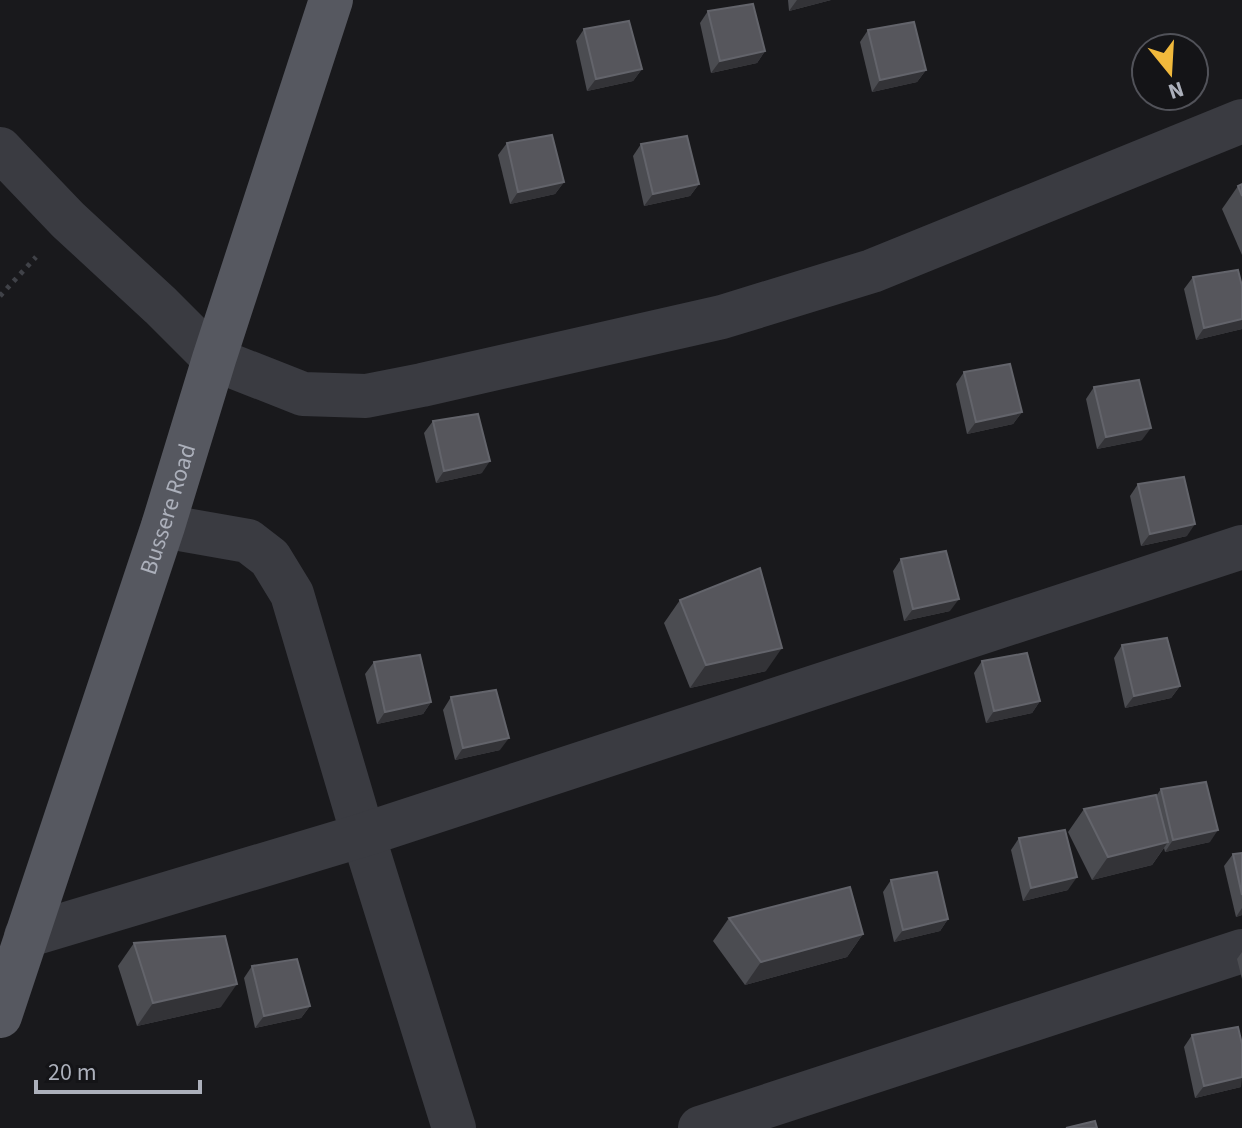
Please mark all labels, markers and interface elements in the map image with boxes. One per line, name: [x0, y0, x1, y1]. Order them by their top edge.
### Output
north arrow: [1130, 32, 1210, 112]
text: N: [1164, 73, 1188, 108]
street label: Bussere Road: [131, 439, 205, 579]
scale bar: [36, 1044, 200, 1094]
text: 20 m: [48, 1055, 97, 1090]

